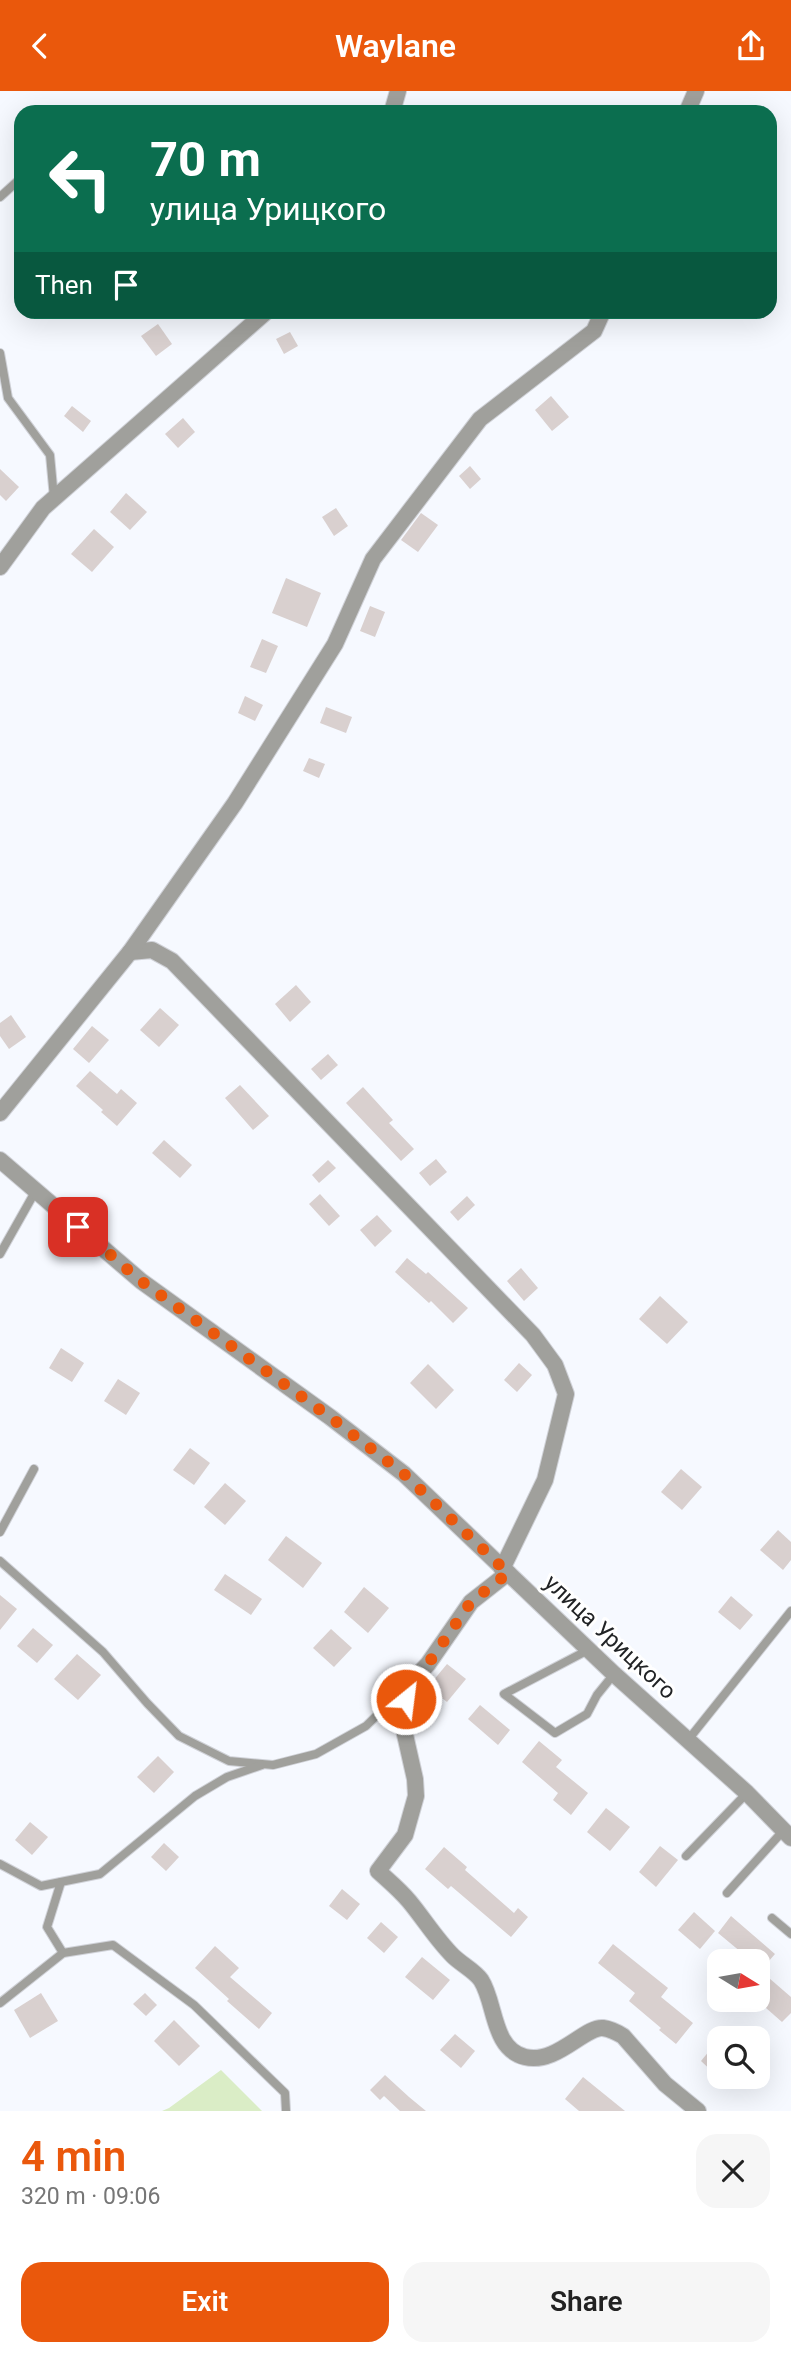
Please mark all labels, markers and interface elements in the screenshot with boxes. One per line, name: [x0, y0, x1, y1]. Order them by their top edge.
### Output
icon: back: [21, 27, 59, 65]
text: Waylane: [335, 27, 456, 65]
icon: share: [732, 27, 770, 65]
text: 70 m: [150, 131, 261, 188]
icon: left: [35, 133, 126, 224]
text: улица Урицкого: [150, 190, 386, 228]
icon: arrive: [107, 266, 145, 304]
text: Then: [35, 270, 93, 300]
pin: [48, 1197, 108, 1257]
icon: arrive: [59, 1208, 97, 1246]
street label: улица Урицкого: [539, 1569, 681, 1705]
position arrow: [369, 1662, 443, 1736]
north arrow: [707, 1949, 770, 2013]
map controls: [707, 1949, 770, 2089]
button: search: [707, 2026, 770, 2089]
text: 4 min: [21, 2132, 126, 2181]
button: close: [696, 2134, 770, 2208]
text: 320 m · 09:06: [21, 2183, 160, 2210]
button: Exit: [21, 2262, 389, 2342]
button: Share: [403, 2262, 770, 2342]

